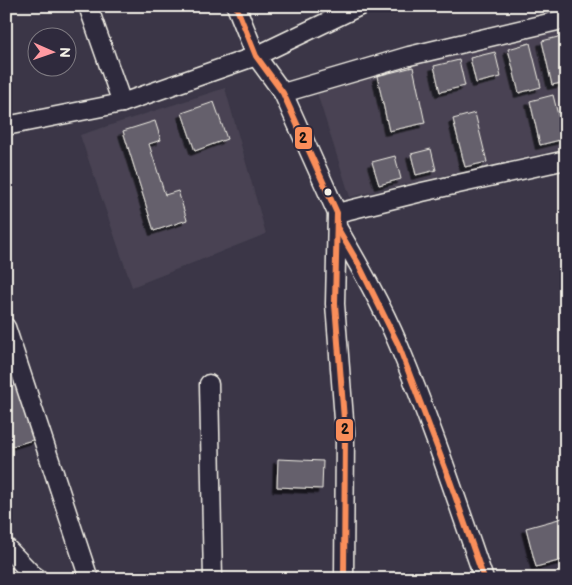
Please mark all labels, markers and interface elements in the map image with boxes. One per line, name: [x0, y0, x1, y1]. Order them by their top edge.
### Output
north arrow: [28, 28, 78, 78]
text: N: [56, 47, 73, 58]
line badge: 2: [294, 126, 313, 150]
text: 2: [299, 130, 308, 147]
unlabelled marker: [323, 187, 333, 197]
line badge: 2: [335, 418, 354, 442]
text: 2: [341, 421, 350, 438]

